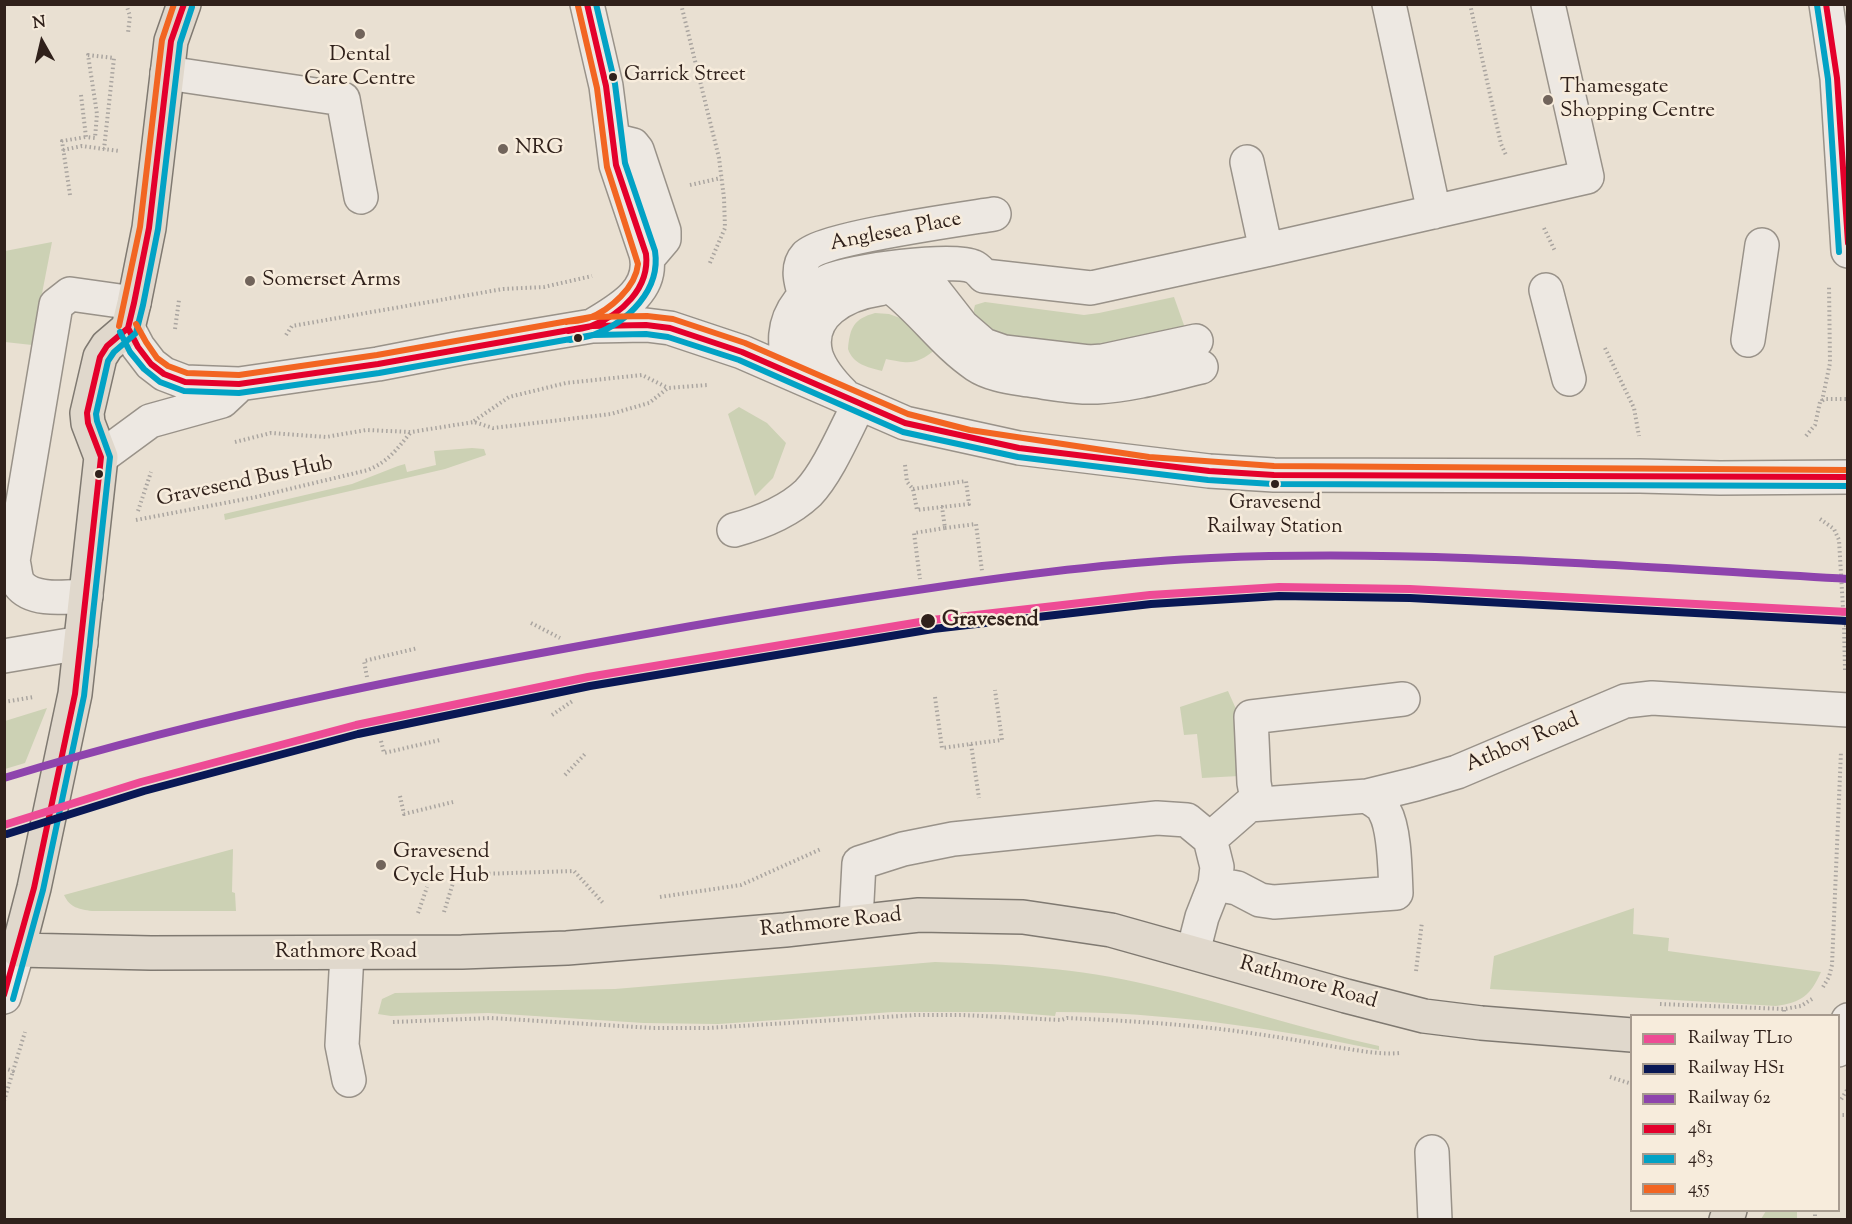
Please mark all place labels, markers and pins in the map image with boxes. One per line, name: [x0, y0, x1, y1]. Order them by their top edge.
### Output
marker: Dental Care Centre: [353, 27, 367, 41]
place label: Dental Care Centre: [304, 43, 416, 93]
place label: Garrick Street: [624, 65, 746, 89]
marker: Garrick Street: [607, 71, 619, 83]
place label: Thamesgate Shopping Centre: [1560, 75, 1715, 125]
marker: Thamesgate Shopping Centre: [1541, 93, 1555, 107]
place label: NRG: [515, 136, 563, 162]
marker: NRG: [496, 142, 510, 156]
place label: Somerset Arms: [262, 268, 401, 294]
marker: Somerset Arms: [243, 274, 257, 288]
unlabelled marker: [572, 332, 584, 344]
unlabelled marker: [93, 468, 105, 480]
marker: Gravesend Railway Station: [1269, 478, 1281, 490]
place label: Gravesend Railway Station: [1207, 493, 1343, 540]
place label: Gravesend: [942, 608, 1039, 634]
marker: Gravesend: [919, 612, 937, 630]
place label: Gravesend Cycle Hub: [393, 840, 490, 890]
marker: Gravesend Cycle Hub: [374, 858, 388, 872]

